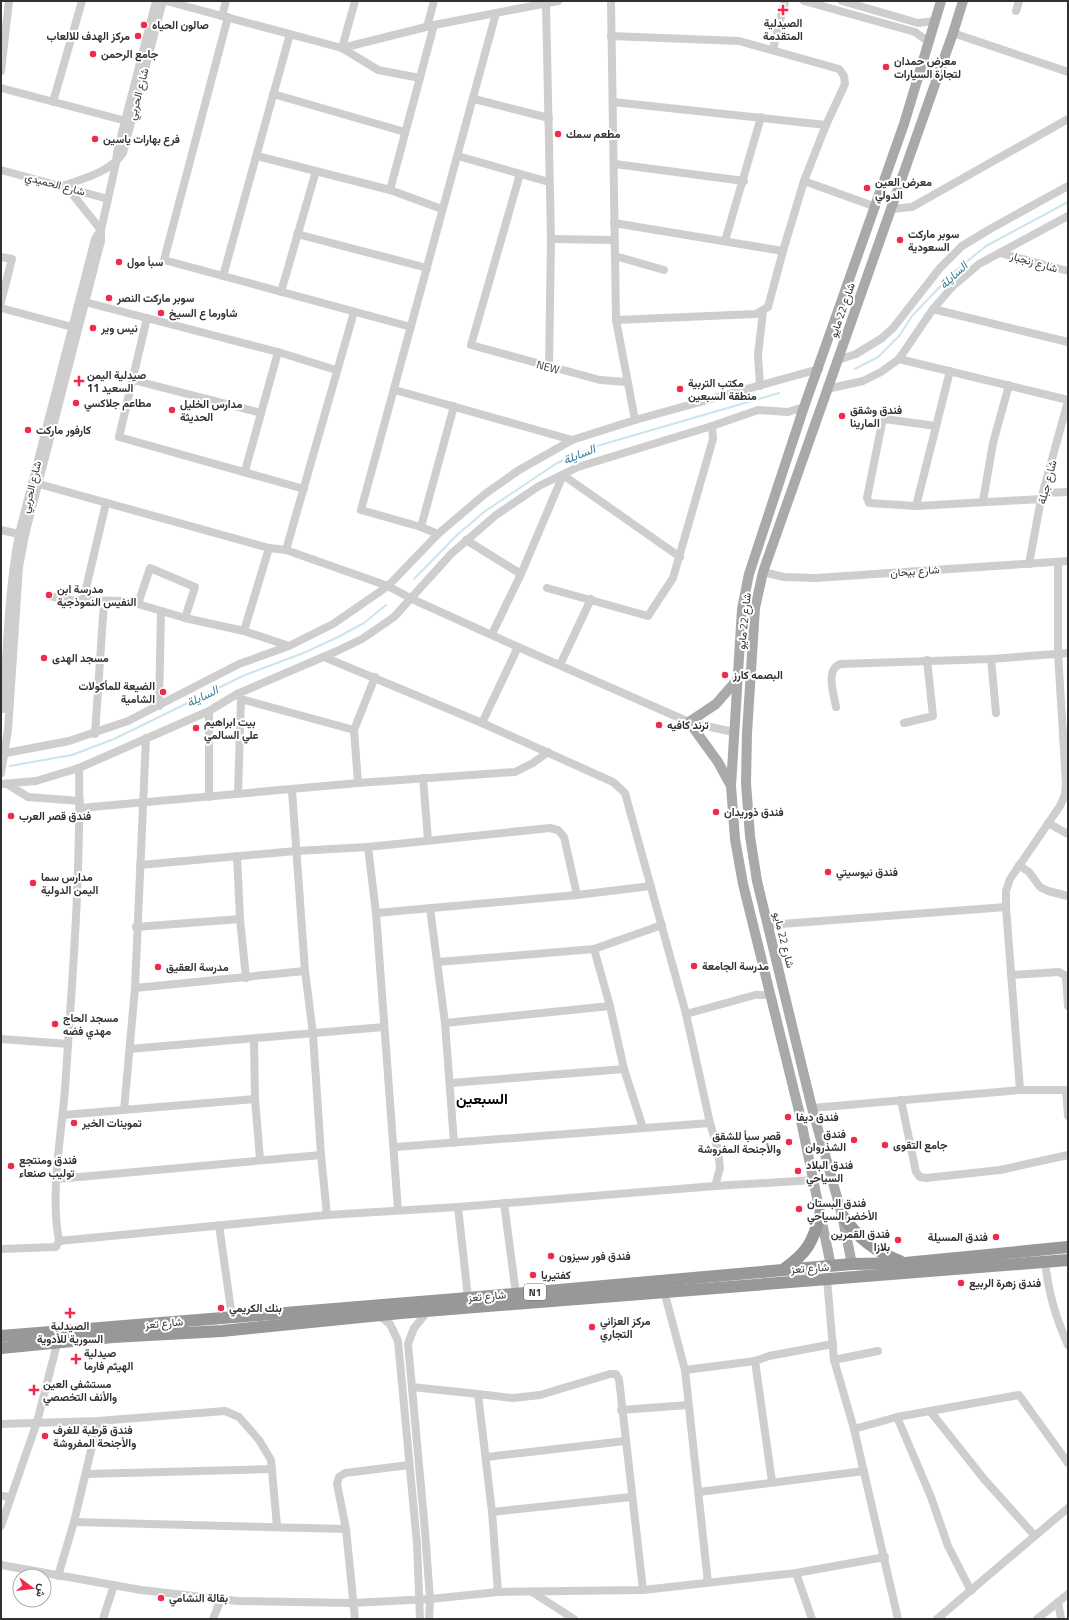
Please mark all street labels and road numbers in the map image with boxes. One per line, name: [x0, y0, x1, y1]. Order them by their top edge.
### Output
street label: شارع الحربي: [123, 66, 155, 122]
street label: شارع الحميدي: [23, 168, 87, 202]
street label: شارع زنجبار: [1007, 247, 1060, 276]
street label: شارع 22 مايو: [825, 280, 859, 340]
street label: NEW: [535, 356, 562, 378]
street label: شارع جبلة: [1033, 458, 1061, 506]
street label: شارع الحربي: [17, 459, 47, 515]
street label: شارع بيحان: [890, 561, 941, 581]
street label: شارع 22 مايو: [733, 592, 755, 650]
street label: شارع 22 مايو: [769, 910, 799, 970]
street label: شارع تعز: [789, 1259, 830, 1277]
road number: N1: [524, 1284, 546, 1300]
street label: شارع تعز: [466, 1286, 507, 1306]
street label: شارع تعز: [143, 1313, 184, 1333]

